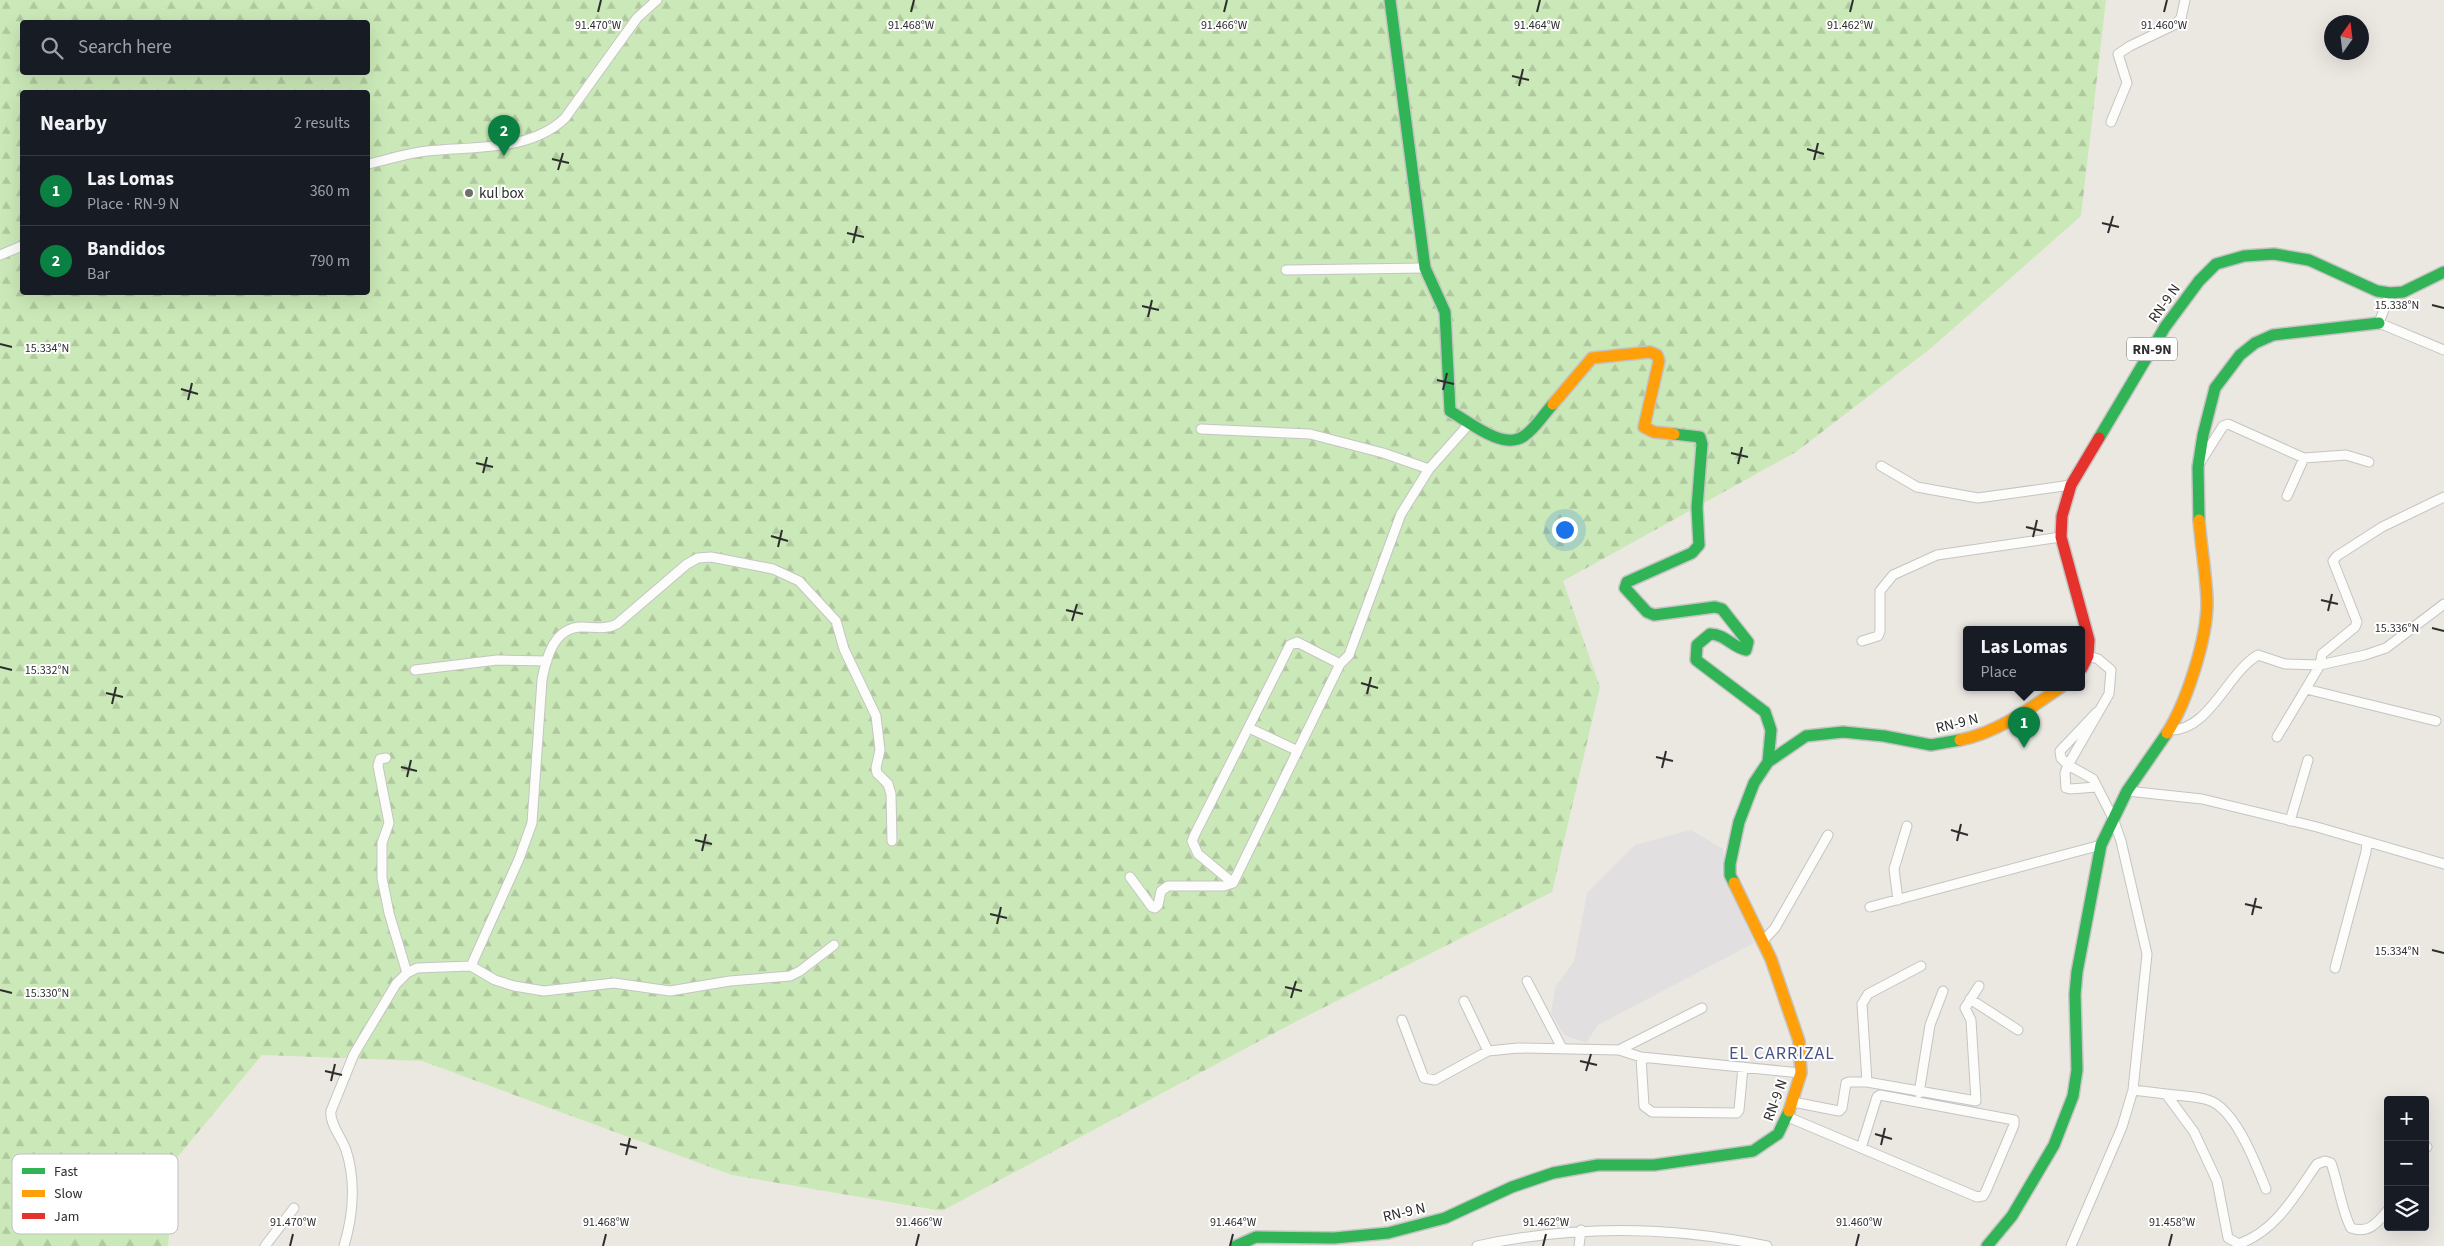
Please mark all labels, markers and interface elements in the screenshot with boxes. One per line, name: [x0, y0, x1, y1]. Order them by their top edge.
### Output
north arrow: [2324, 15, 2369, 60]
text: 91.470°W: [575, 17, 622, 34]
text: 91.468°W: [888, 17, 935, 34]
text: 91.466°W: [1201, 17, 1248, 34]
text: 91.464°W: [1514, 17, 1561, 34]
text: 91.462°W: [1827, 17, 1874, 34]
text: 91.460°W: [2141, 17, 2188, 34]
search box: [20, 20, 370, 75]
icon: search: [38, 34, 66, 62]
text: Search here: [78, 34, 172, 61]
text: Nearby: [40, 108, 107, 138]
text: 2 results: [294, 112, 350, 134]
pin: 2: [488, 115, 520, 156]
text: Las Lomas: [87, 166, 174, 193]
text: 1: [52, 180, 60, 202]
text: 360 m: [310, 180, 350, 202]
place label: kul box: [479, 183, 524, 204]
marker: kul box: [463, 187, 475, 199]
text: Place · RN-9 N: [87, 193, 179, 215]
text: Bandidos: [87, 236, 165, 263]
text: 2: [52, 250, 60, 272]
text: 790 m: [310, 250, 350, 272]
text: Bar: [87, 263, 110, 285]
street label: RN-9 N: [2143, 280, 2185, 327]
text: 15.338°N: [2375, 297, 2419, 314]
road number: RN-9N: [2127, 338, 2177, 360]
text: 15.334°N: [25, 340, 69, 357]
your location: [1552, 517, 1578, 543]
text: 15.336°N: [2375, 620, 2419, 637]
popup: [1963, 626, 2085, 691]
text: Las Lomas: [1981, 634, 2067, 661]
text: Place: [1981, 661, 2017, 683]
text: 15.332°N: [25, 662, 69, 679]
pin: 1: [2008, 707, 2040, 748]
street label: RN-9 N: [1934, 708, 1981, 739]
text: 15.334°N: [2375, 943, 2419, 960]
text: 15.330°N: [25, 985, 69, 1002]
district label: EL CARRIZAL: [1729, 1041, 1835, 1066]
street label: RN-9 N: [1758, 1076, 1793, 1124]
map controls: [2384, 1096, 2429, 1231]
button: +: [2384, 1096, 2429, 1141]
button: −: [2384, 1141, 2429, 1186]
legend: [12, 1154, 178, 1234]
text: Fast: [54, 1162, 78, 1182]
text: Slow: [54, 1184, 83, 1204]
button: layers: [2384, 1186, 2429, 1231]
street label: RN-9 N: [1381, 1197, 1427, 1228]
text: Jam: [54, 1207, 79, 1227]
text: 91.470°W: [270, 1214, 317, 1231]
text: 91.468°W: [583, 1214, 630, 1231]
text: 91.466°W: [896, 1214, 943, 1231]
text: 91.464°W: [1210, 1214, 1257, 1231]
text: 91.462°W: [1523, 1214, 1570, 1231]
text: 91.460°W: [1836, 1214, 1883, 1231]
text: 91.458°W: [2149, 1214, 2196, 1231]

